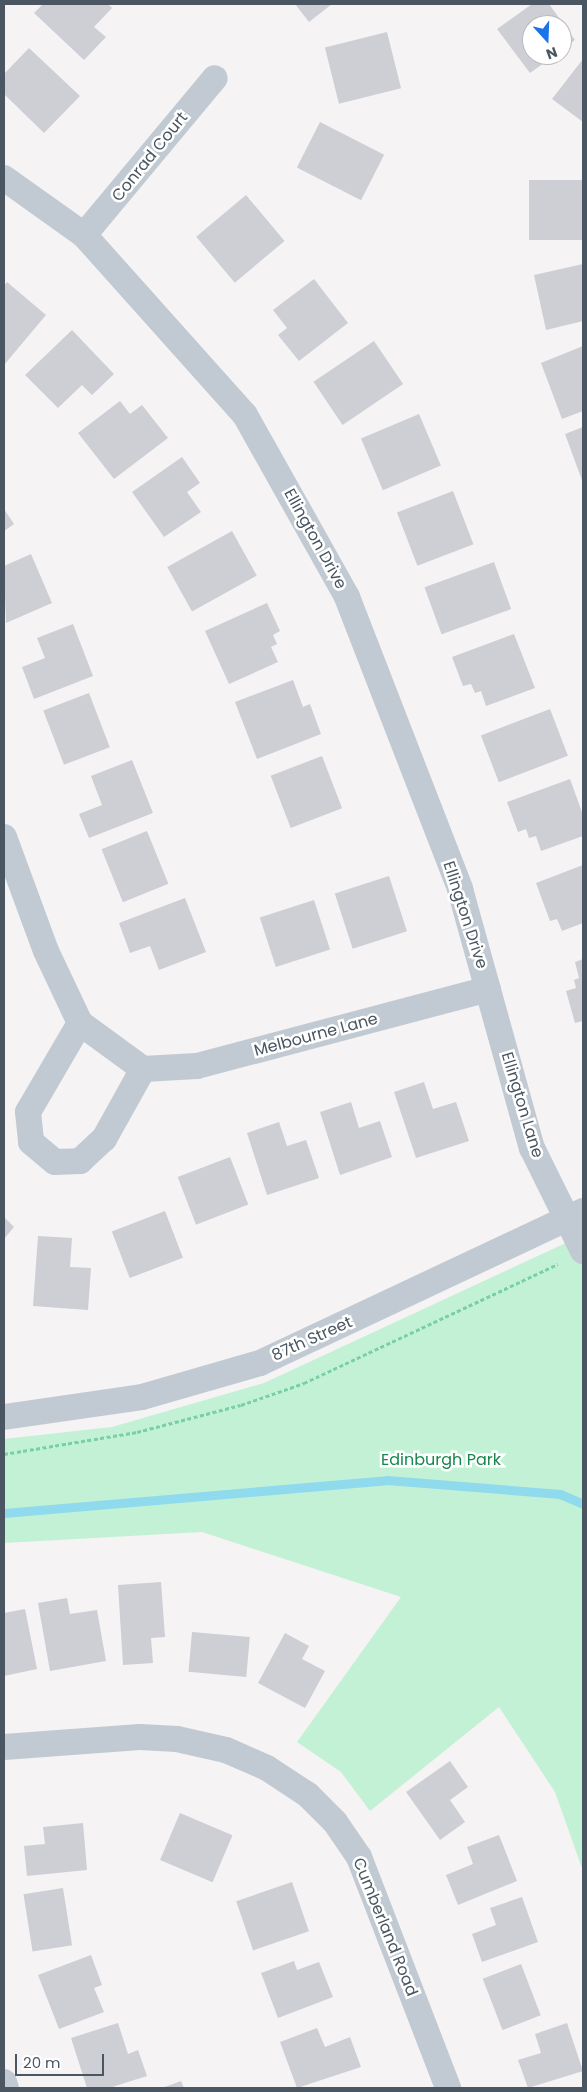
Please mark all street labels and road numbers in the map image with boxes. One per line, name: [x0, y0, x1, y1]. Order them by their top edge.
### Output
street label: Conrad Court: [108, 108, 192, 206]
street label: Ellington Drive: [280, 485, 350, 593]
street label: Ellington Drive: [439, 859, 491, 971]
street label: Melbourne Lane: [252, 1009, 380, 1061]
street label: Ellington Lane: [497, 1050, 547, 1160]
street label: 87th Street: [269, 1313, 355, 1365]
street label: Cumberland Road: [348, 1855, 422, 1999]

